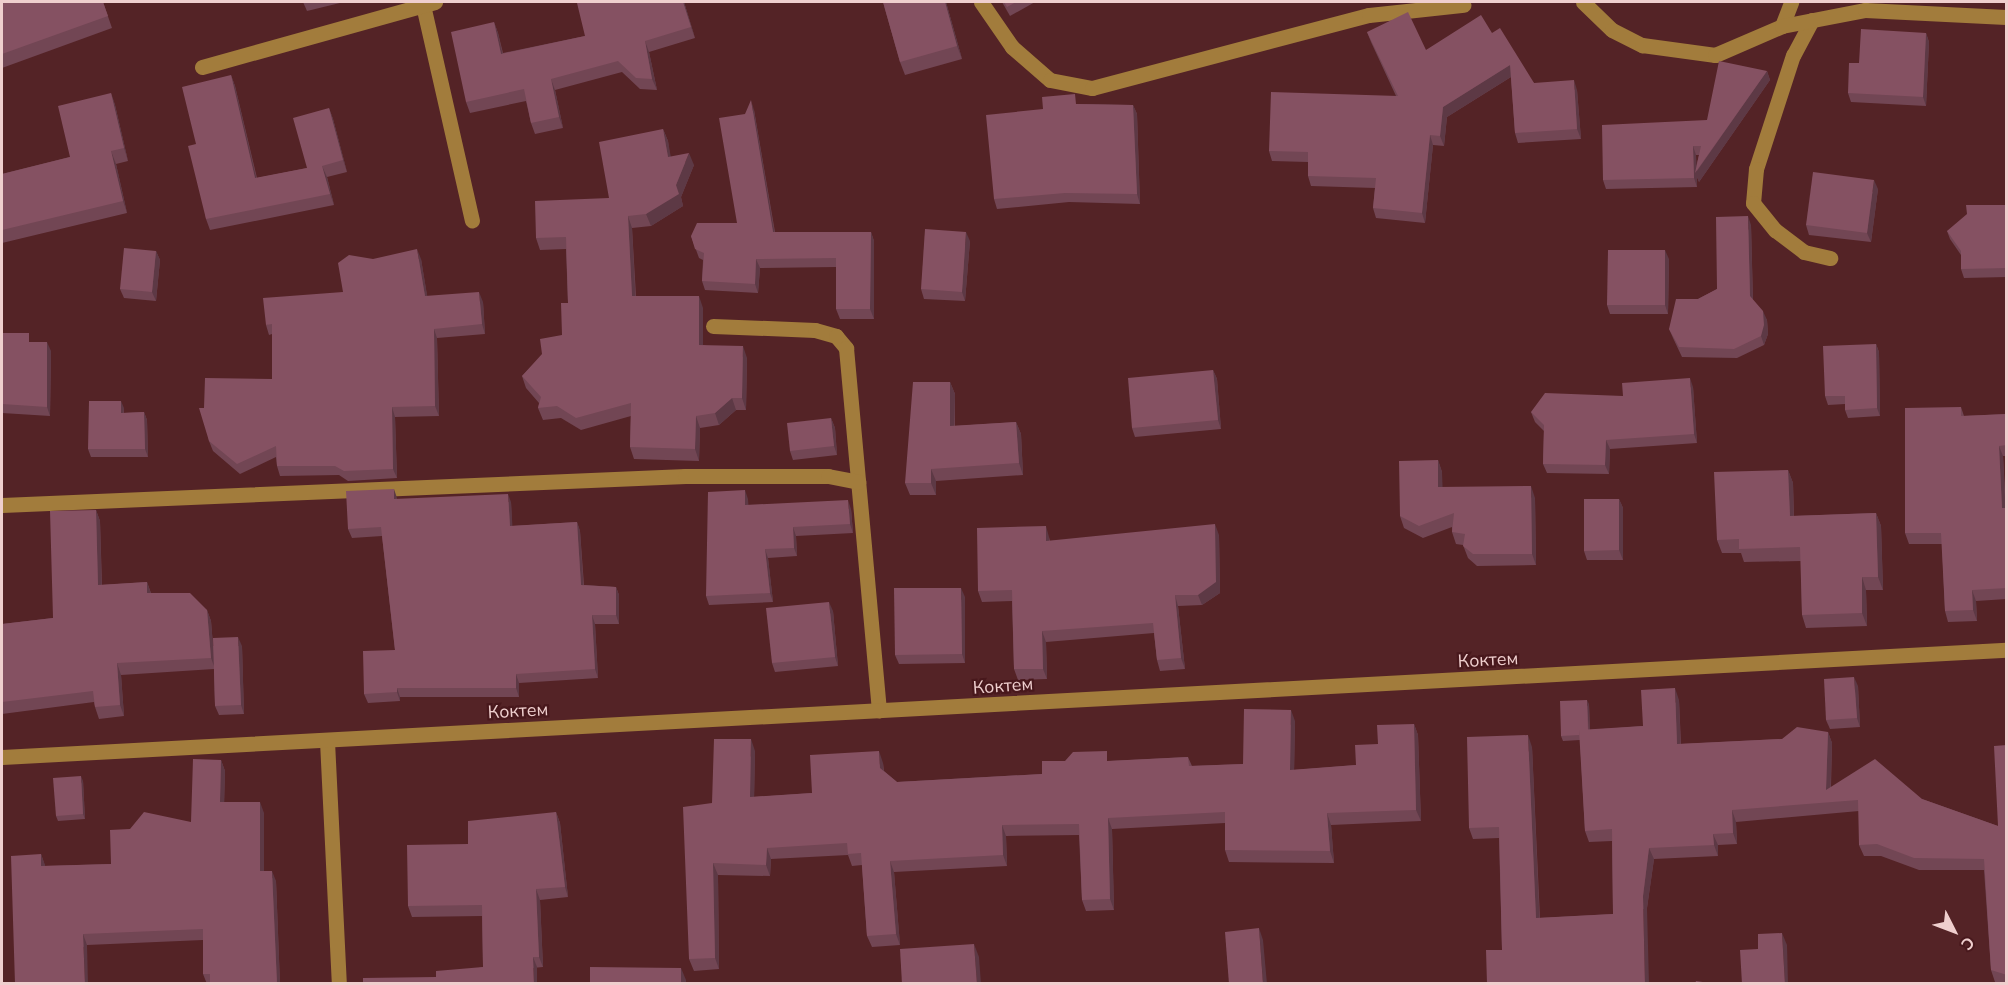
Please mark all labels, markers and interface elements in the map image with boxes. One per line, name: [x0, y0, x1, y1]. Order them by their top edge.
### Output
street label: Коктем: [1457, 648, 1519, 672]
street label: Коктем: [972, 673, 1034, 699]
street label: Коктем: [487, 699, 549, 723]
north arrow: [1924, 901, 1984, 961]
text: С: [1956, 932, 1979, 954]

